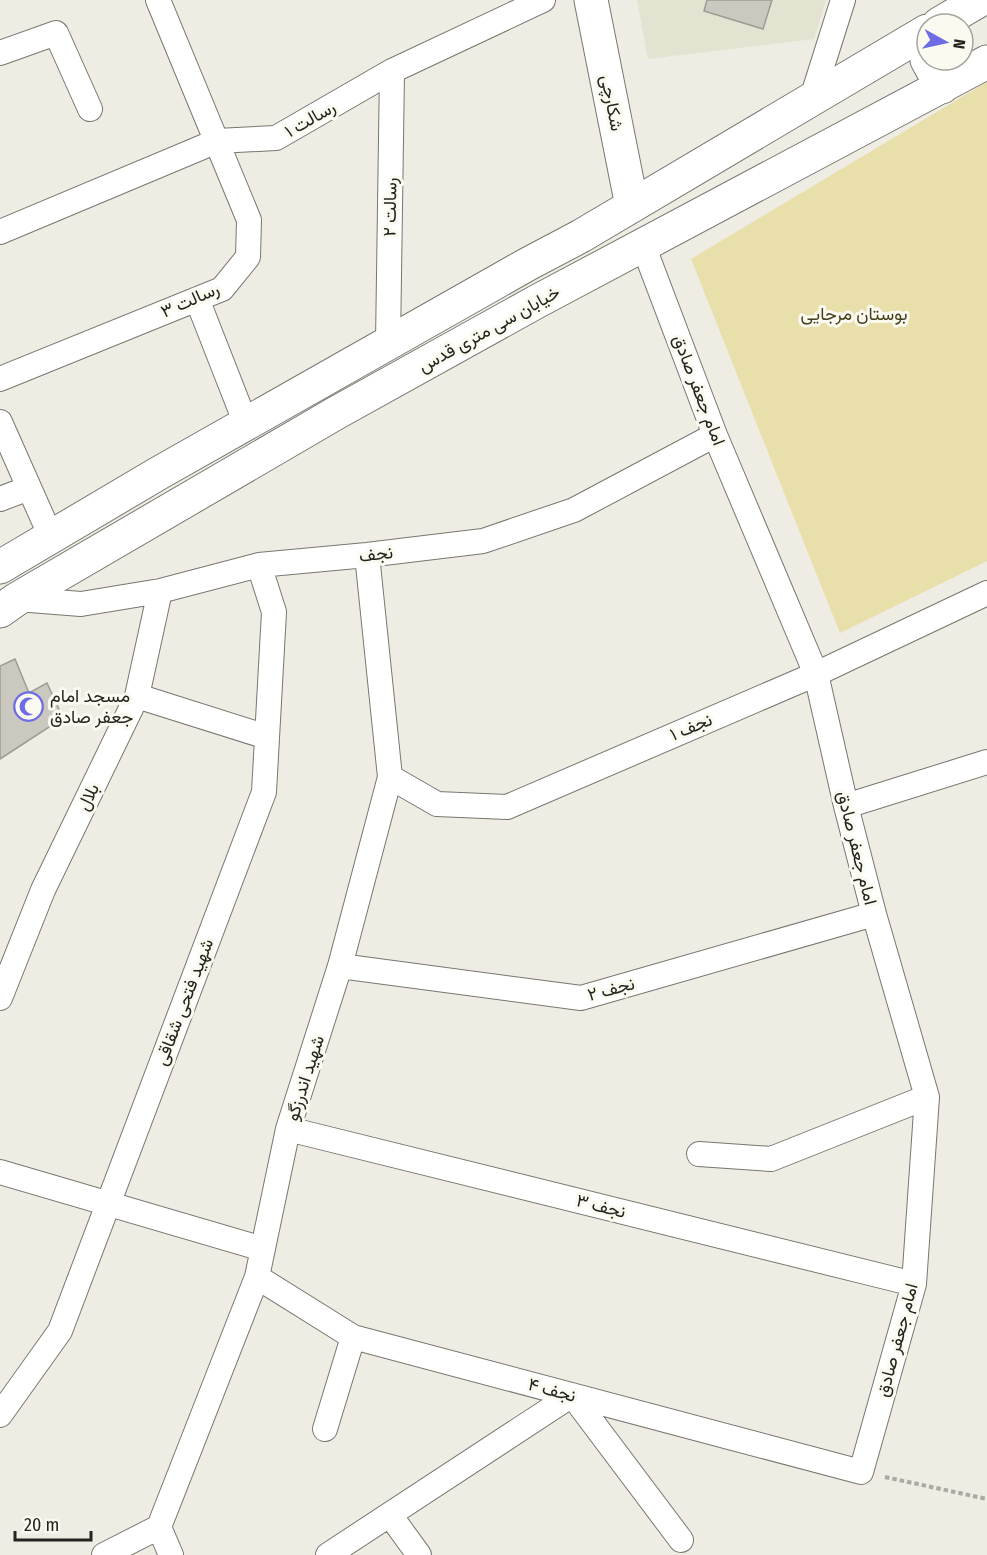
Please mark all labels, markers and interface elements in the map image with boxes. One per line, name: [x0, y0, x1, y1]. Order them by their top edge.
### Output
north arrow: [915, 12, 975, 72]
text: N: [949, 38, 969, 50]
street label: شکارچی: [595, 73, 628, 133]
street label: رسالت ۱: [281, 96, 339, 142]
street label: رسالت ۲: [378, 177, 402, 237]
street label: رسالت ۳: [157, 277, 223, 323]
street label: خیابان سی متری قدس: [414, 281, 564, 377]
park label: بوستان مرجایی: [800, 303, 908, 325]
street label: امام جعفر صادق: [667, 332, 730, 449]
street label: نجف: [358, 541, 394, 567]
place label: مسجد امام جعفر صادق: [50, 685, 133, 728]
mosque icon: مسجد امام جعفر صادق: [13, 690, 45, 722]
street label: نجف ۱: [667, 708, 715, 746]
street label: بلال: [72, 780, 104, 814]
street label: امام جعفر صادق: [831, 789, 882, 908]
street label: شهید فتحی شقاقی: [150, 935, 218, 1069]
street label: نجف ۲: [585, 972, 637, 1006]
street label: شهید اندرزگو: [281, 1032, 329, 1124]
street label: نجف ۳: [574, 1189, 628, 1223]
street label: امام جعفر صادق: [871, 1281, 924, 1399]
street label: نجف ۴: [526, 1373, 578, 1407]
scale bar: [15, 1504, 92, 1542]
text: 20 m: [24, 1514, 59, 1536]

